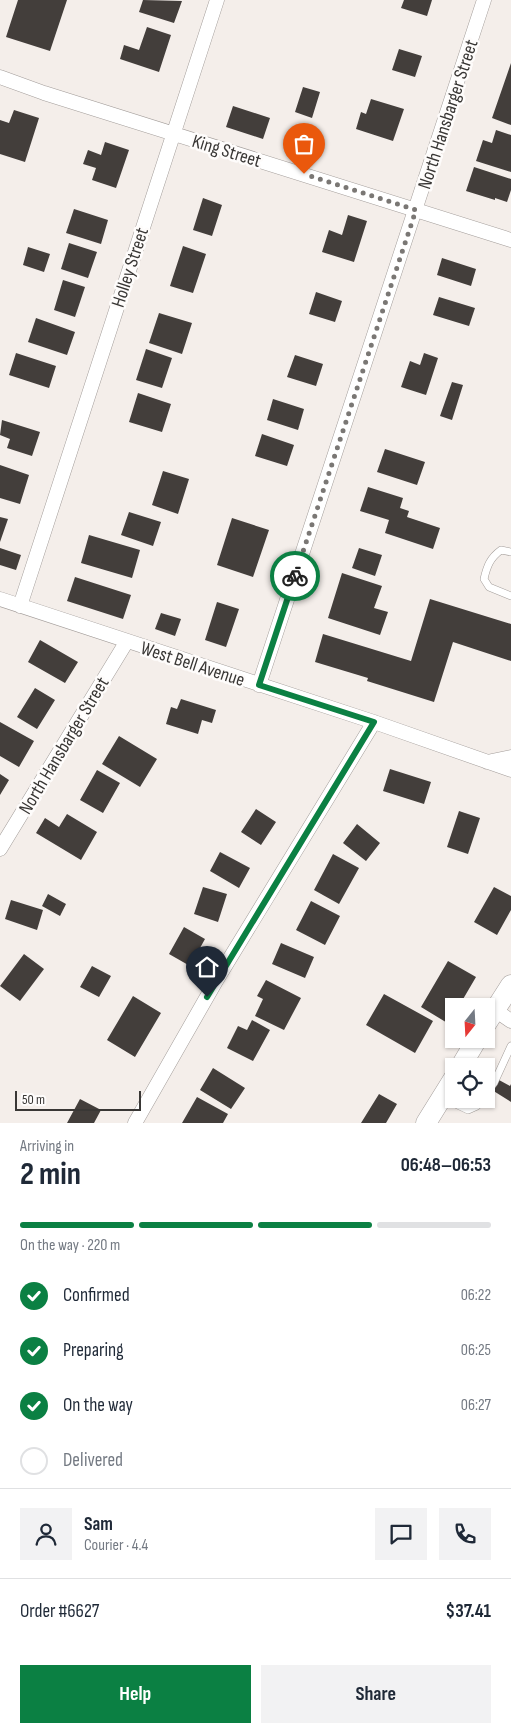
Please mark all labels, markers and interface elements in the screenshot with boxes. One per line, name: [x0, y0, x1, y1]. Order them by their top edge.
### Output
street label: North Hansbarger Street: [413, 37, 484, 192]
pin: [283, 123, 325, 174]
street label: King Street: [189, 130, 264, 173]
icon: bag: [290, 130, 318, 158]
street label: Holley Street: [107, 224, 154, 310]
courier: [270, 551, 320, 601]
icon: bike: [281, 562, 309, 590]
street label: West Bell Avenue: [138, 637, 247, 692]
street label: North Hansbarger Street: [14, 673, 114, 819]
pin: [186, 946, 228, 997]
icon: home: [193, 953, 221, 981]
north arrow: [445, 998, 495, 1048]
map controls: [445, 998, 495, 1108]
button: locate: [445, 1058, 495, 1108]
scale bar: [15, 1088, 141, 1111]
text: 50 m: [22, 1091, 45, 1108]
text: Arriving in: [20, 1137, 74, 1156]
text: 06:48–06:53: [401, 1154, 491, 1177]
text: 2 min: [20, 1155, 81, 1194]
text: On the way · 220 m: [20, 1236, 120, 1255]
icon: check: [20, 1282, 48, 1310]
text: Confirmed: [63, 1284, 130, 1307]
text: 06:22: [461, 1286, 491, 1305]
icon: check: [20, 1337, 48, 1365]
text: Preparing: [63, 1339, 124, 1362]
text: 06:25: [461, 1341, 491, 1360]
icon: check: [20, 1392, 48, 1420]
text: On the way: [63, 1394, 133, 1417]
text: 06:27: [461, 1396, 491, 1415]
text: Delivered: [63, 1449, 123, 1472]
button: person: [20, 1508, 72, 1560]
button: chat: [375, 1508, 427, 1560]
button: phone: [439, 1508, 491, 1560]
text: Sam: [84, 1513, 113, 1536]
text: Courier · 4.4: [84, 1536, 148, 1555]
text: Order #6627: [20, 1600, 99, 1623]
text: $37.41: [446, 1600, 491, 1623]
button: Help: [20, 1665, 251, 1723]
button: Share: [261, 1665, 491, 1723]

